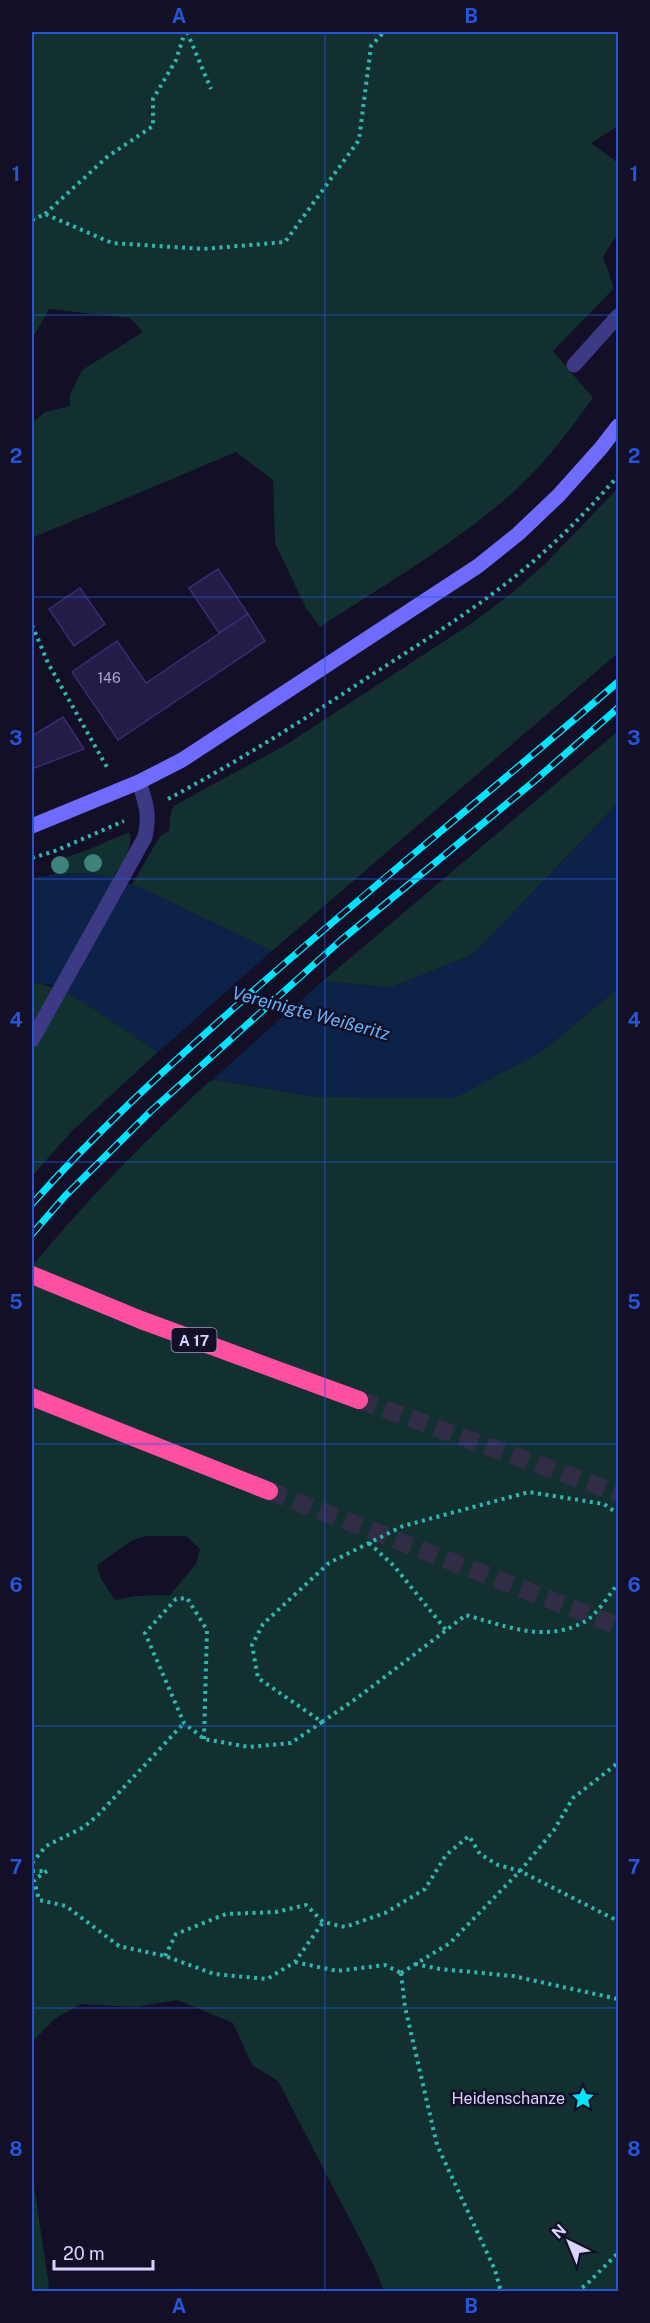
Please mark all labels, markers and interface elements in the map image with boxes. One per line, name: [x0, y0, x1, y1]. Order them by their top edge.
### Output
text: A: [172, 4, 186, 28]
text: B: [464, 4, 478, 28]
text: 1: [12, 162, 20, 186]
text: 1: [630, 162, 638, 186]
text: 2: [10, 444, 22, 468]
text: 2: [628, 444, 640, 468]
house number: 146: [97, 670, 121, 686]
text: 3: [9, 726, 23, 750]
text: 3: [627, 726, 641, 750]
water label: Vereinigte Weißeritz: [230, 982, 393, 1044]
text: 4: [9, 1008, 23, 1032]
text: 4: [627, 1008, 641, 1032]
text: 5: [9, 1290, 23, 1314]
text: 5: [627, 1290, 641, 1314]
road number: A 17: [172, 1328, 216, 1352]
text: 6: [9, 1573, 23, 1597]
text: 6: [627, 1573, 641, 1597]
text: 7: [10, 1855, 22, 1879]
text: 7: [628, 1855, 640, 1879]
place icon: Heidenschanze: [570, 2085, 596, 2111]
place label: Heidenschanze: [451, 2089, 565, 2108]
text: 8: [9, 2137, 23, 2161]
text: 8: [627, 2137, 641, 2161]
north arrow: [539, 2212, 599, 2272]
text: N: [548, 2220, 570, 2243]
scale bar: [54, 2233, 153, 2271]
text: 20 m: [63, 2243, 105, 2264]
text: A: [172, 2294, 186, 2318]
text: B: [464, 2294, 478, 2318]

